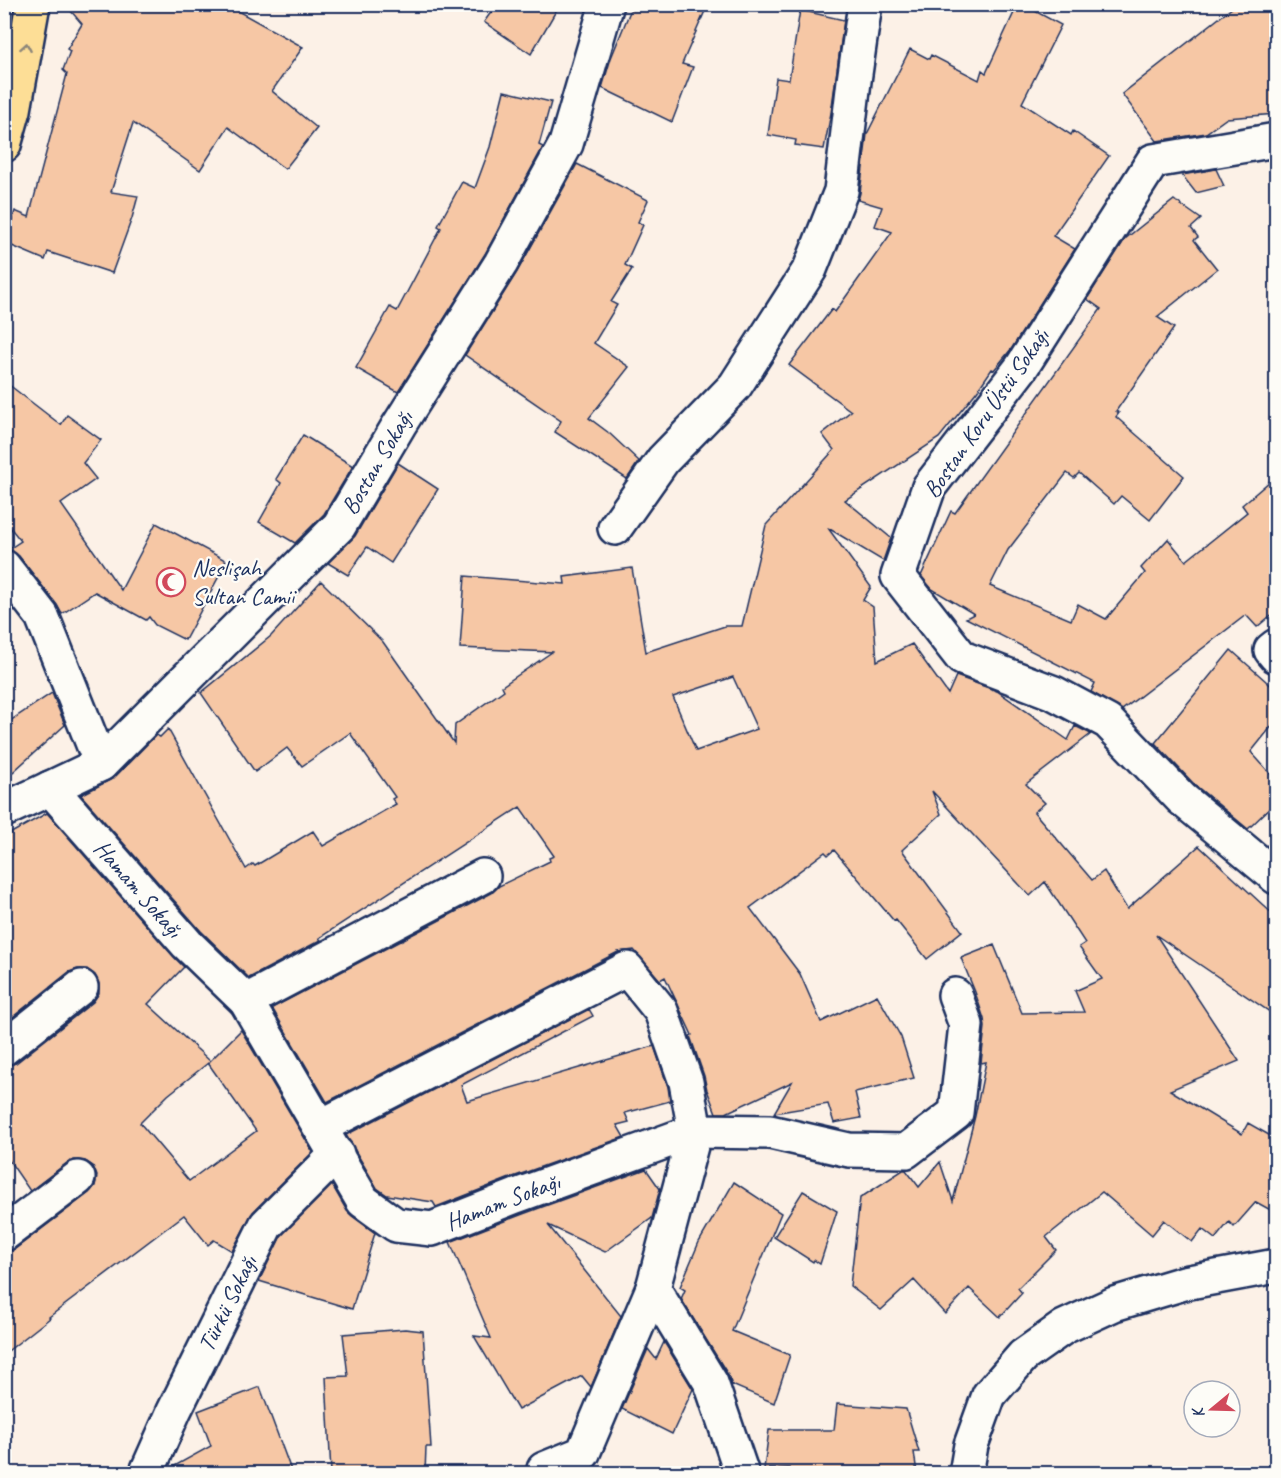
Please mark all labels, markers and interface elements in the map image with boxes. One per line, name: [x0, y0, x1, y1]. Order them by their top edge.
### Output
one-way arrow: [19, 42, 32, 52]
street label: Bostan Koru Üstü Sokağı: [916, 321, 1056, 503]
street label: Bostan Sokağı: [334, 403, 420, 520]
place label: Neslişah Sultan Camii: [192, 553, 297, 611]
mosque icon: Neslişah Sultan Camii: [155, 566, 187, 598]
street label: Hamam Sokağı: [88, 834, 190, 945]
street label: Hamam Sokağı: [441, 1166, 565, 1237]
street label: Türkü Sokağı: [191, 1249, 264, 1356]
north arrow: [1182, 1379, 1242, 1439]
text: K: [1187, 1403, 1210, 1421]

